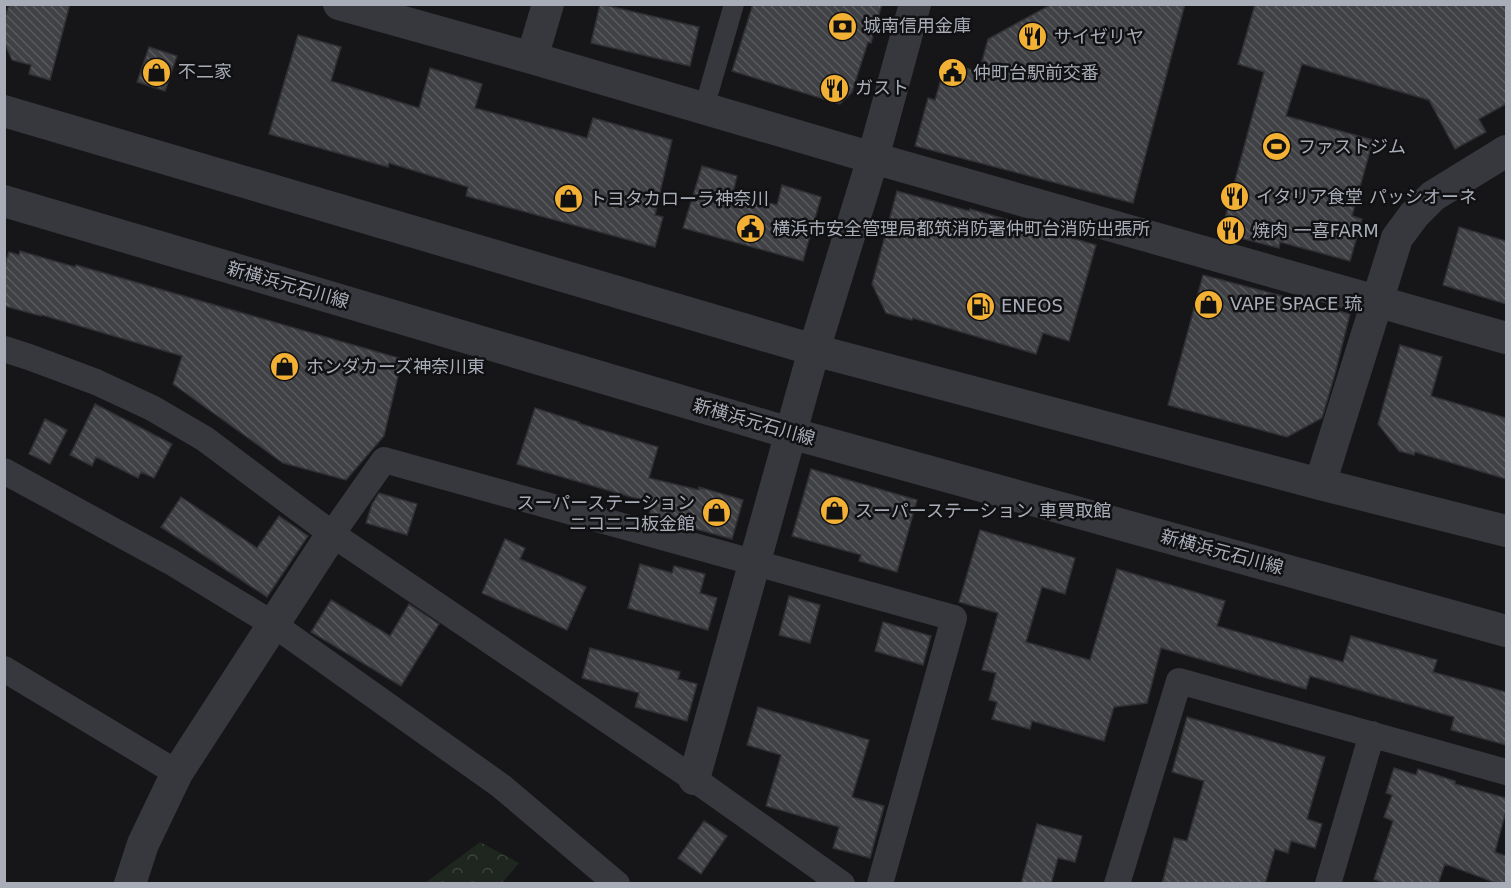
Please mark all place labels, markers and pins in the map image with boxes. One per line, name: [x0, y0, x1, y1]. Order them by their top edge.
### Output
bank icon: 城南信用金庫: [826, 10, 858, 42]
place label: 城南信用金庫: [863, 15, 971, 36]
restaurant icon: サイゼリヤ: [1017, 21, 1049, 53]
place label: サイゼリヤ: [1054, 26, 1144, 47]
shop icon: 不二家: [141, 56, 173, 88]
public building icon: 仲町台駅前交番: [936, 57, 968, 89]
place label: 不二家: [178, 61, 232, 82]
place label: 仲町台駅前交番: [973, 62, 1099, 83]
restaurant icon: ガスト: [818, 72, 850, 104]
place label: ガスト: [855, 77, 909, 98]
sports icon: ファストジム: [1261, 131, 1293, 163]
place label: ファストジム: [1298, 136, 1406, 157]
restaurant icon: イタリア食堂 パッシオーネ: [1219, 181, 1251, 213]
shop icon: トヨタカローラ神奈川: [552, 183, 584, 215]
place label: イタリア食堂 パッシオーネ: [1256, 186, 1477, 207]
place label: トヨタカローラ神奈川: [589, 188, 769, 209]
public building icon: 横浜市安全管理局都筑消防署仲町台消防出張所: [735, 213, 767, 245]
restaurant icon: 焼肉 一喜FARM: [1215, 215, 1247, 247]
place label: 横浜市安全管理局都筑消防署仲町台消防出張所: [772, 218, 1150, 239]
place label: 焼肉 一喜FARM: [1252, 220, 1379, 241]
shop icon: VAPE SPACE 琉: [1193, 288, 1225, 320]
fuel station icon: ENEOS: [964, 290, 996, 322]
place label: VAPE SPACE 琉: [1230, 293, 1362, 314]
place label: ENEOS: [1001, 295, 1063, 316]
shop icon: ホンダカーズ神奈川東: [269, 351, 301, 383]
place label: ホンダカーズ神奈川東: [306, 356, 485, 377]
place label: スーパーステーション ニコニコ板金館: [516, 492, 695, 534]
shop icon: スーパーステーション 車買取館: [818, 495, 850, 527]
shop icon: スーパーステーション ニコニコ板金館: [700, 497, 732, 529]
place label: スーパーステーション 車買取館: [855, 500, 1111, 521]

